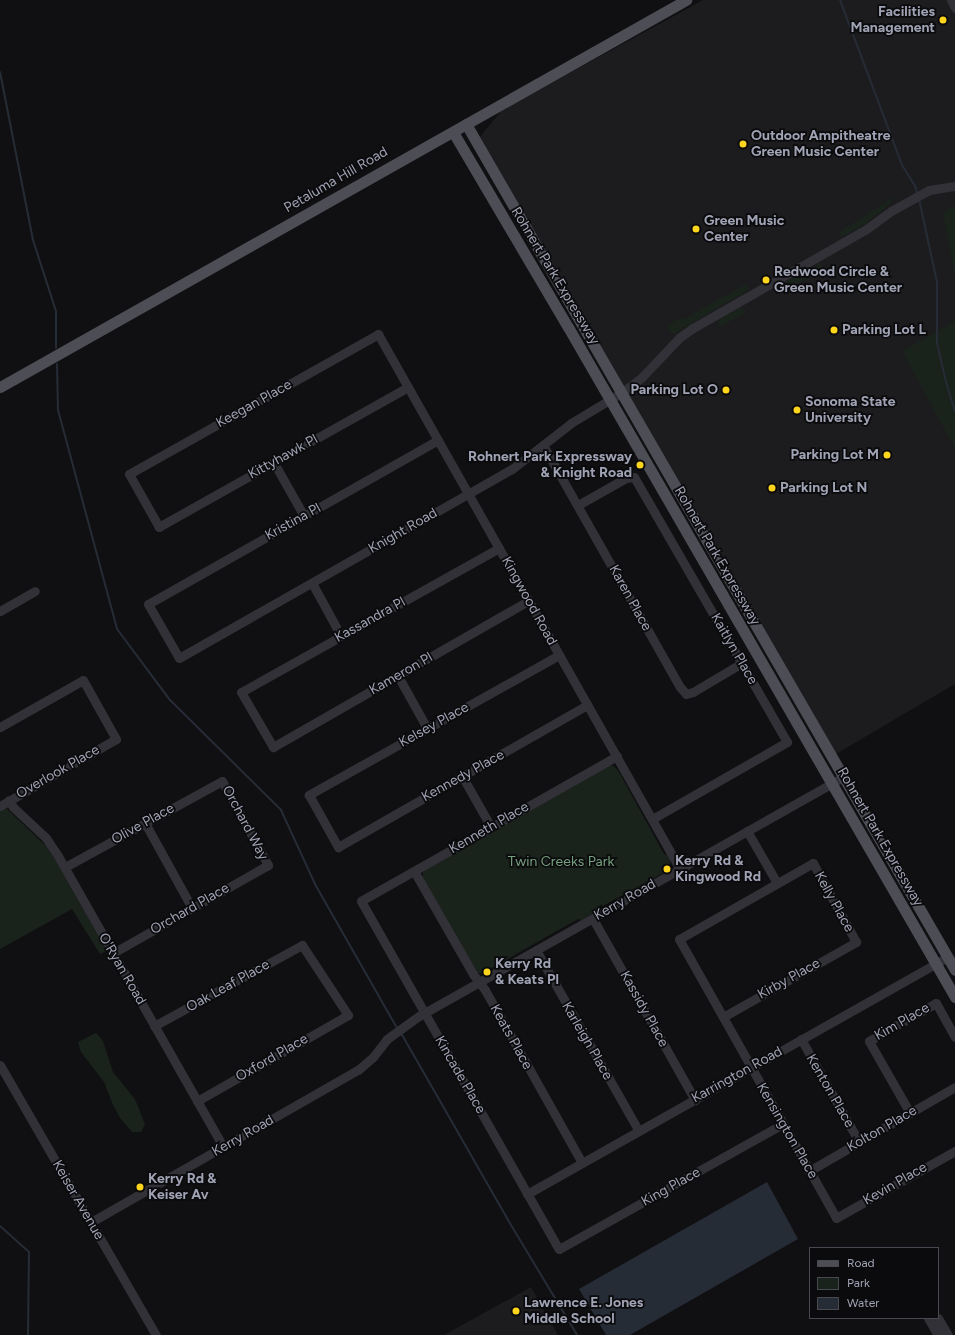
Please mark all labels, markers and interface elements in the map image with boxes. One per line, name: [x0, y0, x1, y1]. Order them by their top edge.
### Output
place label: Facilities Management: [850, 4, 935, 36]
marker: Facilities Management: [938, 15, 948, 25]
place label: Outdoor Ampitheatre Green Music Center: [751, 128, 891, 160]
marker: Outdoor Ampitheatre Green Music Center: [738, 139, 748, 149]
street label: Petaluma Hill Road: [281, 143, 391, 217]
street label: Rohnert Park Expressway: [507, 204, 603, 348]
place label: Green Music Center: [704, 213, 784, 246]
marker: Green Music Center: [691, 224, 701, 234]
place label: Redwood Circle & Green Music Center: [774, 264, 902, 296]
marker: Redwood Circle & Green Music Center: [761, 275, 771, 285]
place label: Parking Lot L: [842, 322, 926, 338]
marker: Parking Lot L: [829, 325, 839, 335]
street label: Keegan Place: [213, 376, 295, 432]
place label: Parking Lot O: [630, 382, 718, 398]
marker: Parking Lot O: [721, 385, 731, 395]
place label: Sonoma State University: [805, 394, 895, 426]
marker: Sonoma State University: [792, 405, 802, 415]
street label: Kittyhawk Pl: [245, 431, 321, 483]
place label: Parking Lot M: [790, 447, 879, 463]
place label: Rohnert Park Expressway & Knight Road: [468, 449, 632, 482]
marker: Parking Lot M: [882, 450, 892, 460]
marker: Rohnert Park Expressway & Knight Road: [635, 460, 645, 470]
place label: Parking Lot N: [780, 480, 867, 496]
marker: Parking Lot N: [767, 483, 777, 493]
street label: Rohnert Park Expressway: [670, 484, 764, 628]
street label: Kristina Pl: [262, 500, 324, 544]
street label: Knight Road: [366, 505, 440, 557]
street label: Kingwood Road: [498, 554, 560, 648]
street label: Karen Place: [605, 562, 655, 634]
street label: Kassandra Pl: [332, 594, 408, 646]
street label: Kaitlyn Place: [707, 610, 761, 688]
street label: Kameron Pl: [366, 649, 436, 699]
street label: Kelsey Place: [396, 699, 472, 751]
street label: Overlook Place: [13, 741, 103, 803]
street label: Kennedy Place: [419, 746, 507, 806]
street label: Rohnert Park Expressway: [833, 765, 927, 909]
street label: Orchard Way: [218, 783, 272, 863]
street label: Kenneth Place: [446, 798, 532, 858]
street label: Olive Place: [109, 800, 177, 848]
place label: Kerry Rd & Kingwood Rd: [675, 853, 761, 886]
park label: Twin Creeks Park: [508, 854, 614, 870]
marker: Kerry Rd & Kingwood Rd: [662, 864, 672, 874]
street label: Kelly Place: [811, 869, 857, 935]
street label: Kerry Road: [591, 876, 659, 924]
street label: Orchard Place: [148, 880, 232, 938]
street label: O'Ryan Road: [95, 930, 149, 1008]
street label: Kirby Place: [755, 955, 823, 1003]
street label: Oak Leaf Place: [183, 956, 273, 1016]
place label: Kerry Rd & Keats Pl: [495, 956, 559, 988]
marker: Kerry Rd & Keats Pl: [482, 967, 492, 977]
street label: Kassidy Place: [616, 968, 672, 1050]
street label: Karleigh Place: [558, 999, 616, 1083]
street label: Kim Place: [872, 1000, 932, 1044]
street label: Keats Place: [486, 1001, 536, 1073]
street label: Oxford Place: [233, 1031, 311, 1085]
street label: Kincade Place: [431, 1033, 489, 1117]
street label: Karrington Road: [689, 1043, 785, 1107]
street label: Kenton Place: [802, 1051, 858, 1131]
street label: Kensington Place: [753, 1080, 821, 1182]
street label: Kolton Place: [844, 1102, 920, 1156]
street label: Kerry Road: [209, 1112, 277, 1160]
street label: Keiser Avenue: [48, 1157, 108, 1243]
street label: Kevin Place: [860, 1159, 930, 1209]
street label: King Place: [639, 1164, 703, 1210]
place label: Kerry Rd & Keiser Av: [148, 1171, 216, 1204]
marker: Kerry Rd & Keiser Av: [135, 1182, 145, 1192]
legend: [809, 1247, 939, 1319]
text: Road: [847, 1256, 875, 1270]
text: Park: [847, 1276, 870, 1290]
place label: Lawrence E. Jones Middle School: [524, 1295, 643, 1328]
text: Water: [847, 1296, 879, 1310]
marker: Lawrence E. Jones Middle School: [511, 1306, 521, 1316]

